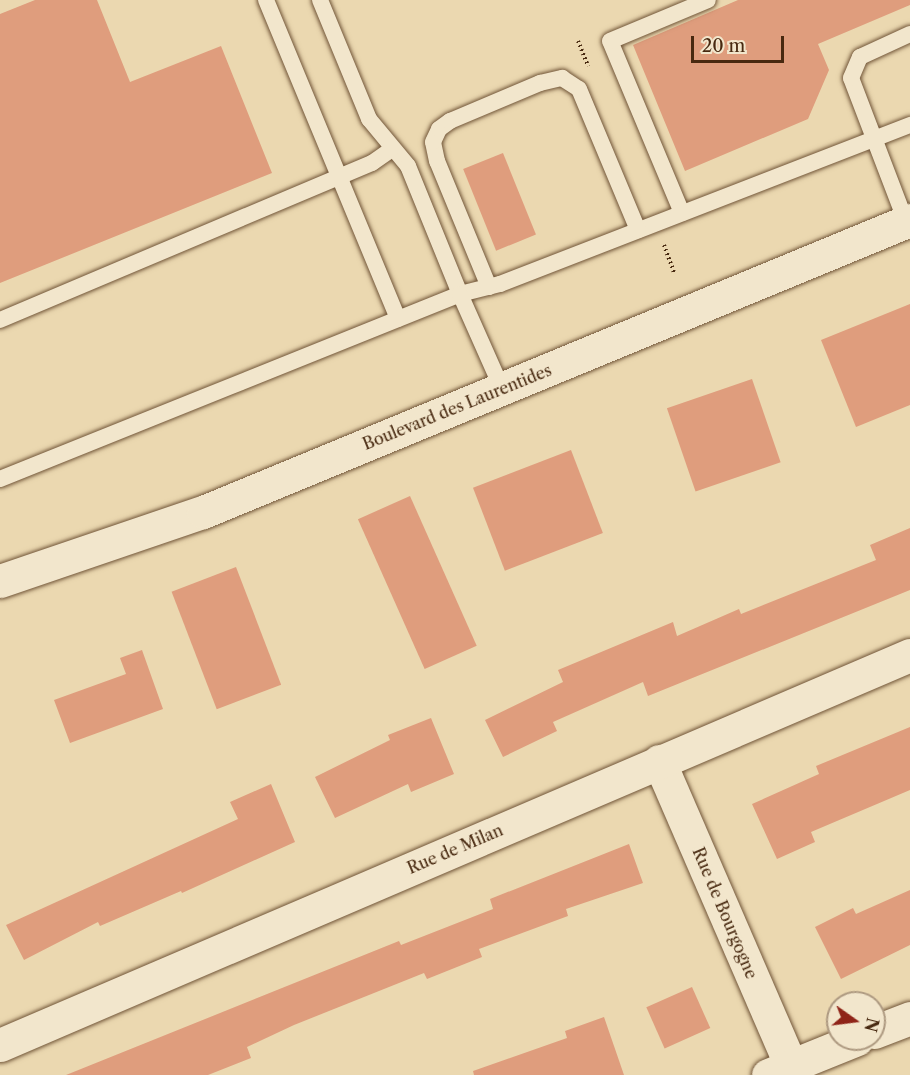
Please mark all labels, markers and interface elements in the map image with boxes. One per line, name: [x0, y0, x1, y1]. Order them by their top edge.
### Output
scale bar: [694, 24, 787, 62]
text: 20 m: [702, 35, 745, 57]
street label: Boulevard des Laurentides: [360, 360, 554, 454]
street label: Rue de Milan: [404, 820, 506, 878]
street label: Rue de Bourgogne: [689, 844, 761, 982]
north arrow: [826, 991, 886, 1051]
text: N: [860, 1016, 883, 1034]

